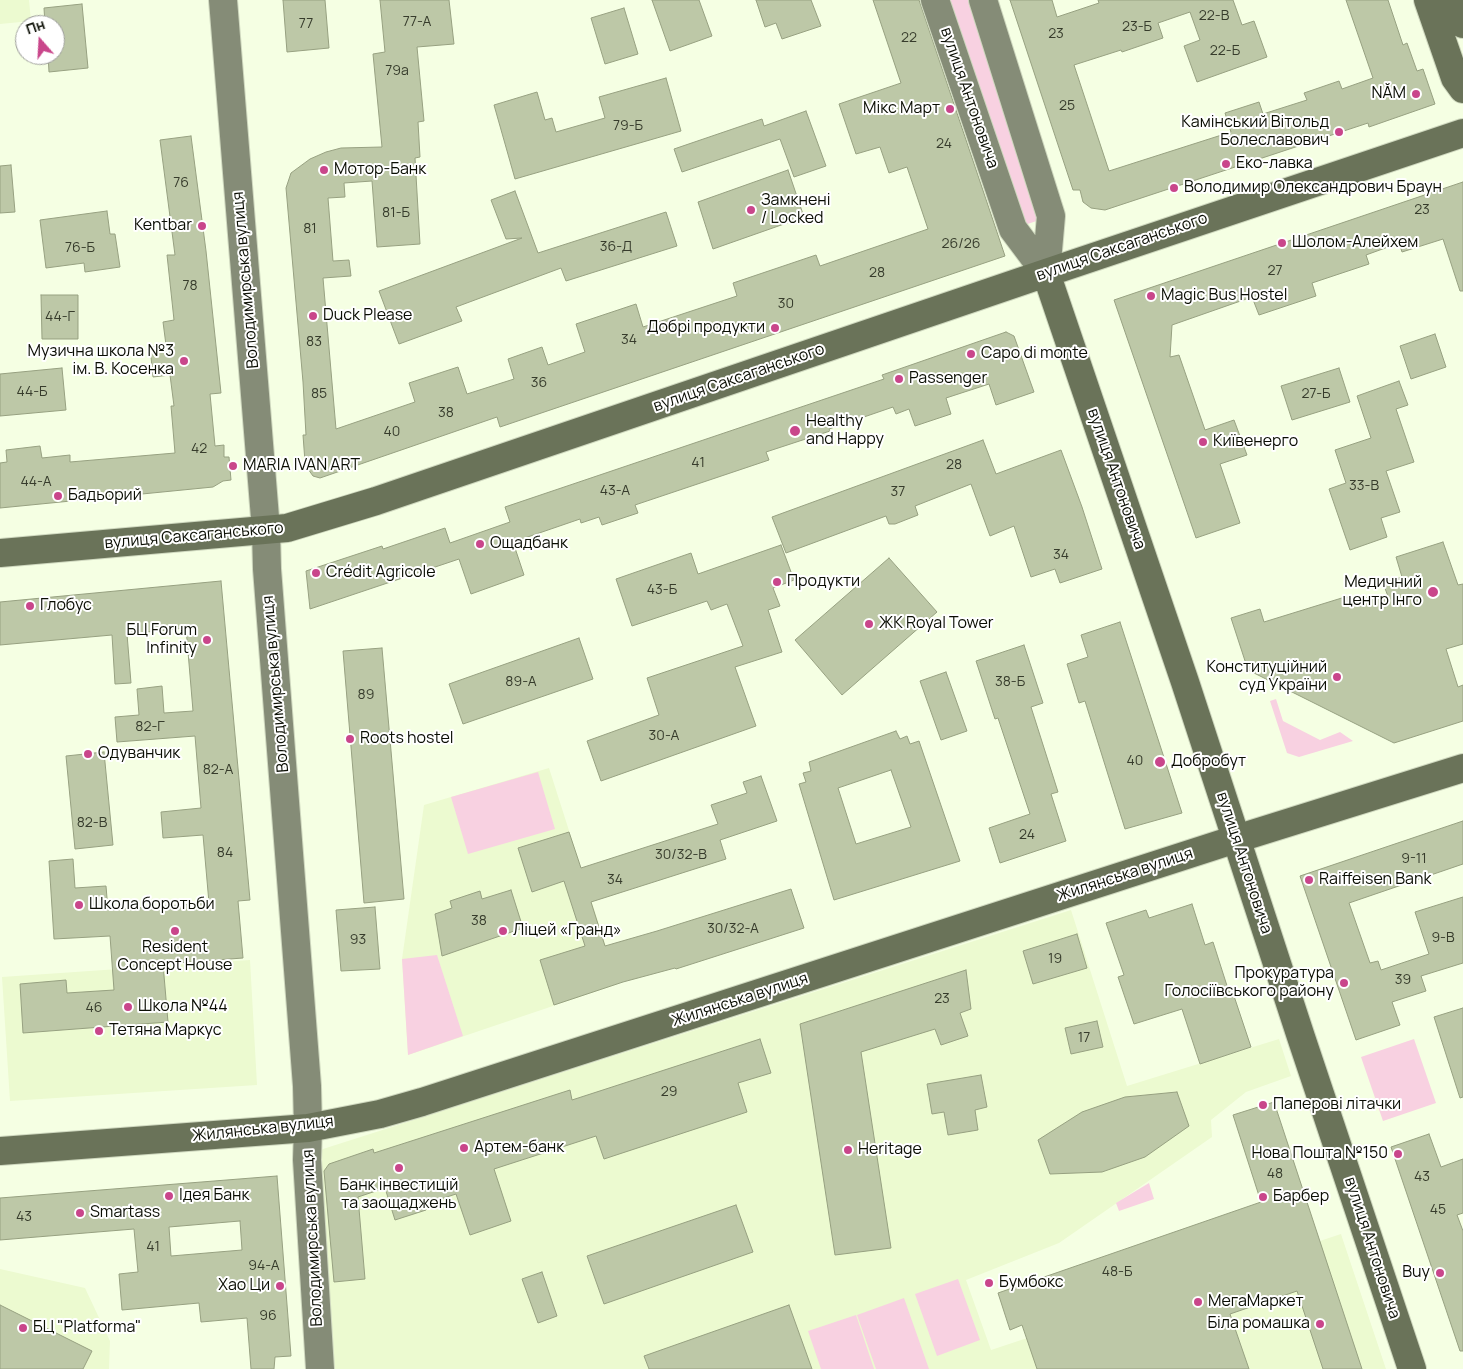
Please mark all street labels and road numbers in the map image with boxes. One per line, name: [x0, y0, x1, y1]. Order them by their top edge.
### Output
street label: вулиця Антоновича: [936, 25, 1002, 171]
street label: Володимирська вулиця: [229, 191, 263, 369]
street label: вулиця Саксаганського: [1034, 209, 1210, 285]
street label: вулиця Саксаганського: [651, 340, 827, 416]
street label: вулиця Антоновича: [1083, 406, 1149, 552]
street label: вулиця Саксаганського: [104, 519, 284, 553]
street label: Володимирська вулиця: [259, 595, 293, 773]
street label: вулиця Антоновича: [1212, 790, 1276, 936]
street label: Жилянська вулиця: [1055, 844, 1195, 906]
street label: Жилянська вулиця: [670, 969, 810, 1031]
street label: Жилянська вулиця: [191, 1112, 335, 1146]
street label: Володимирська вулиця: [299, 1149, 327, 1327]
street label: вулиця Антоновича: [1340, 1175, 1404, 1321]

